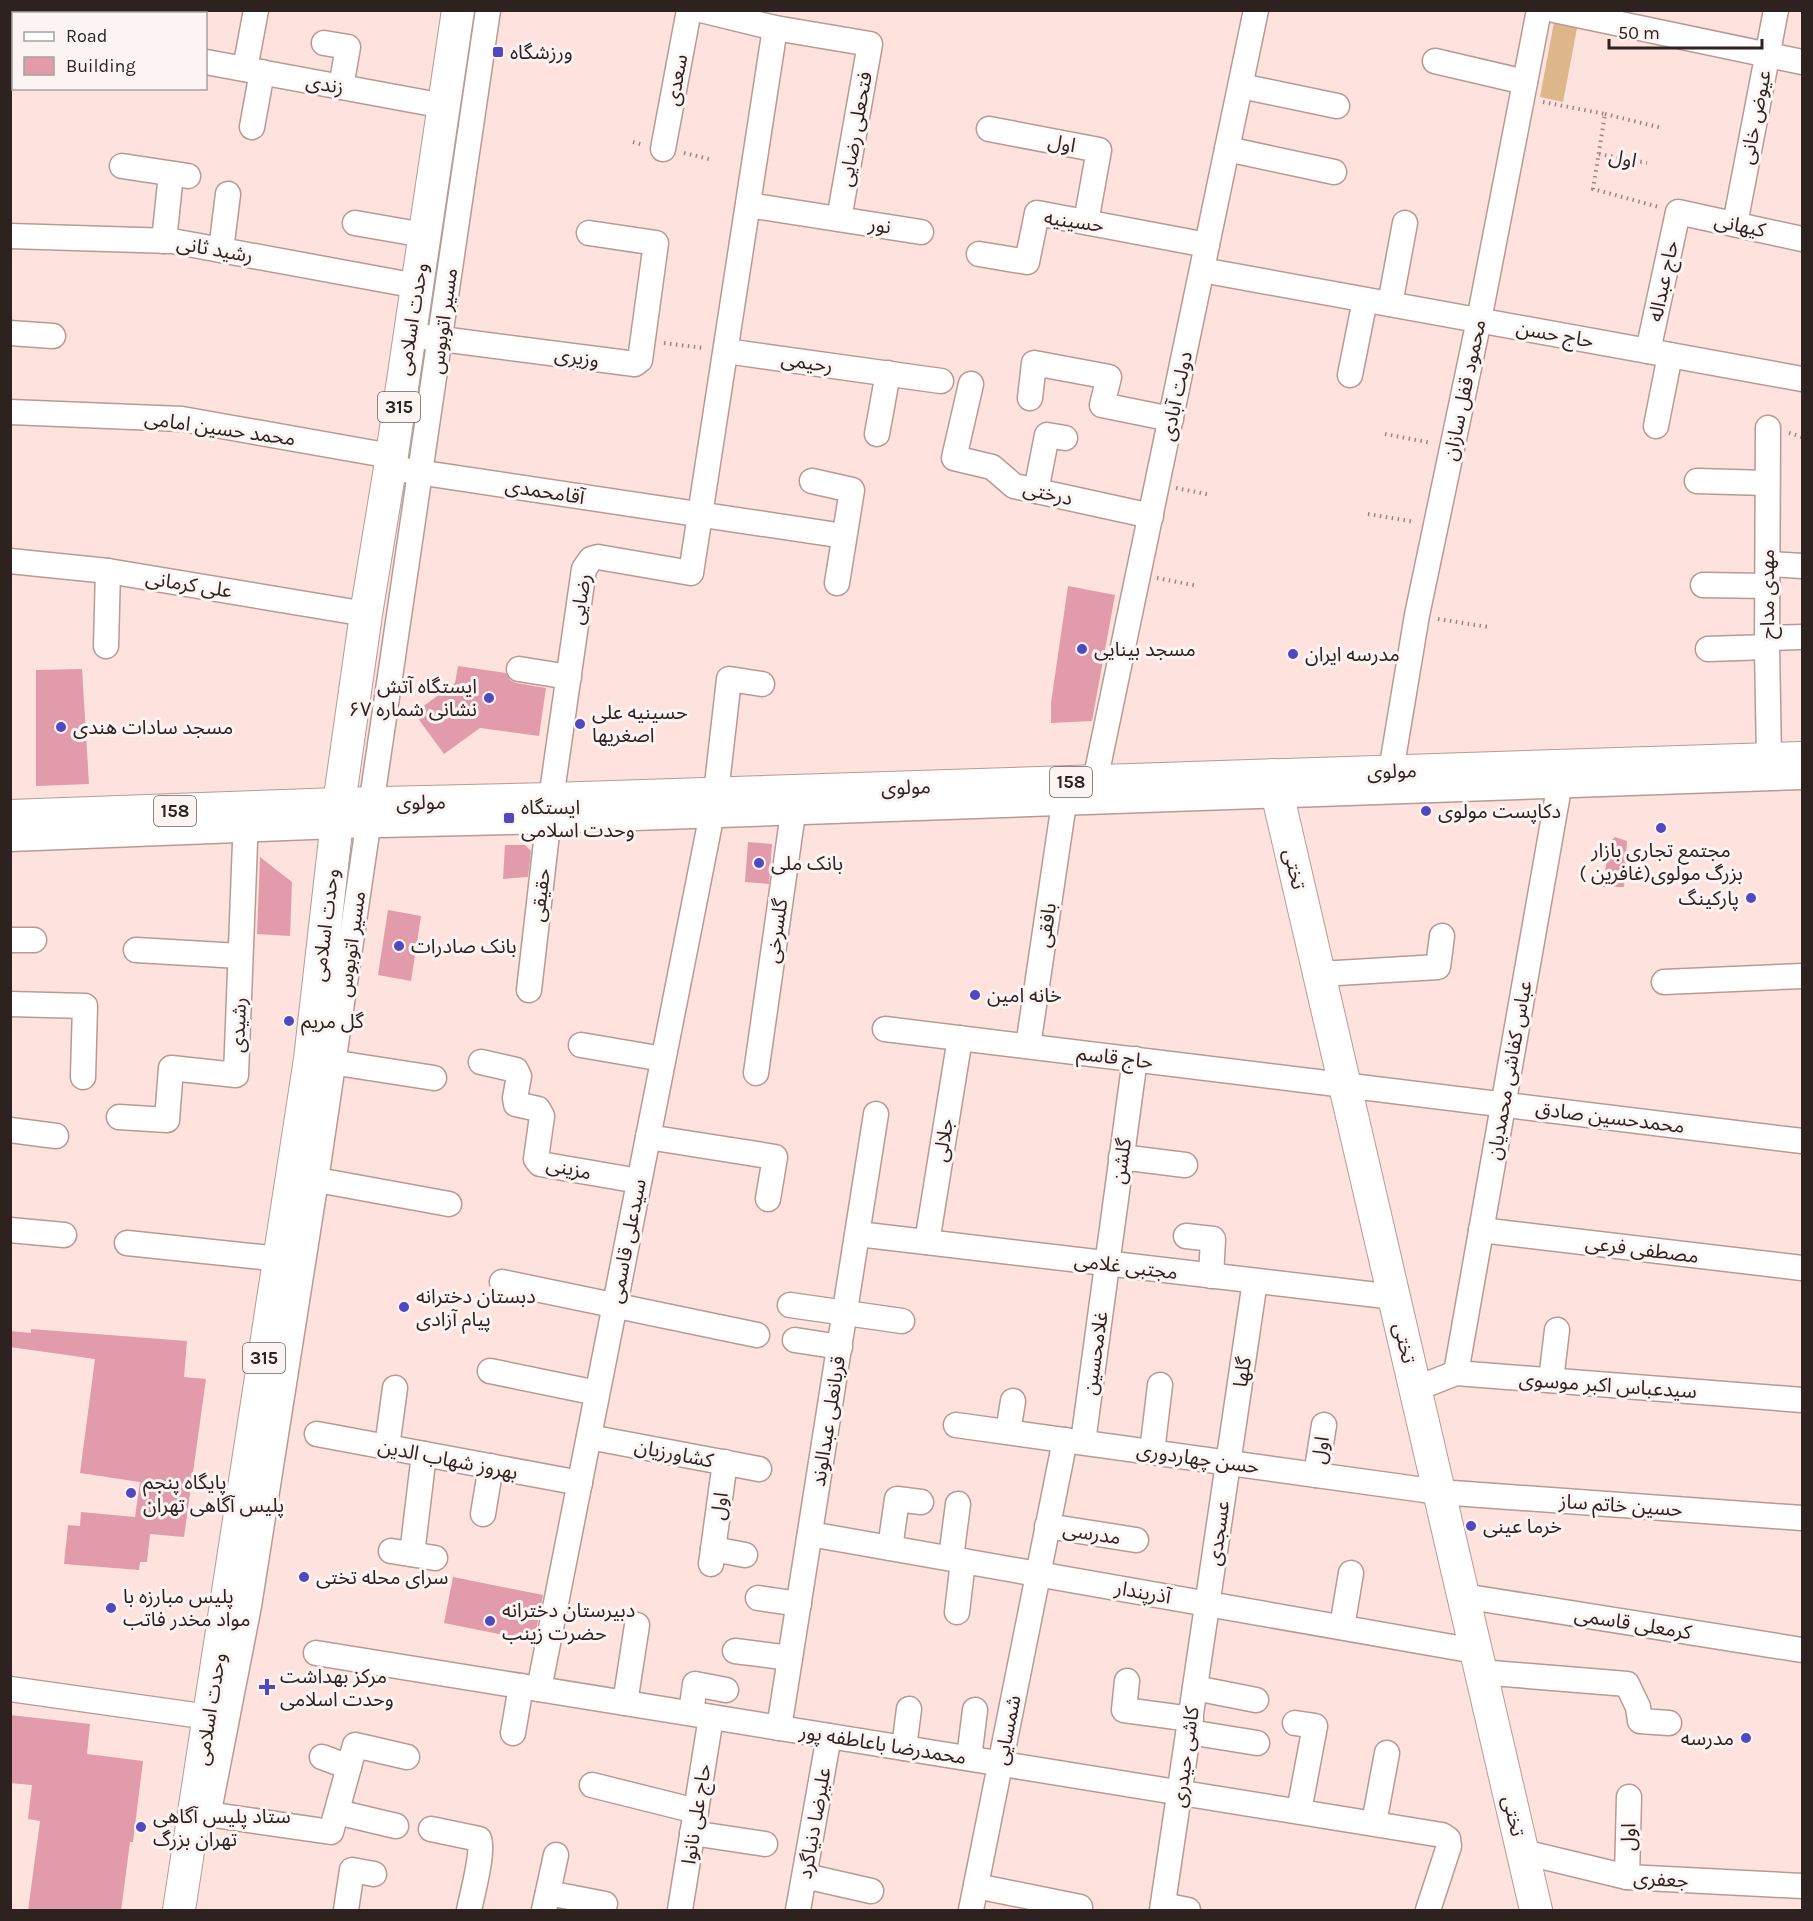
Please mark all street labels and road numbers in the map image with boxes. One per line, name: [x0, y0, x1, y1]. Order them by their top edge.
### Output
street label: سعدی: [661, 53, 692, 108]
street label: عیوض خانی: [1735, 68, 1776, 166]
street label: زندی: [304, 70, 346, 99]
street label: فتحعلی رضایی: [834, 70, 877, 188]
street label: اول: [1046, 130, 1078, 157]
street label: اول: [1607, 145, 1639, 172]
street label: حسینیه: [1042, 206, 1105, 237]
street label: کیهانی: [1712, 209, 1768, 242]
street label: نور: [866, 212, 893, 239]
street label: رشید ثانی: [175, 231, 255, 268]
street label: حاج عبداله: [1644, 238, 1686, 324]
street label: وحدت اسلامی: [392, 261, 433, 377]
street label: مسیر اتوبوس: [425, 267, 462, 376]
street label: حاج حسن: [1514, 316, 1596, 356]
street label: محمود قفل سازان: [1438, 318, 1491, 463]
street label: وزیری: [553, 343, 601, 372]
street label: رحیمی: [780, 347, 834, 378]
street label: دولت آبادی: [1156, 349, 1197, 443]
road number: 315: [378, 392, 420, 422]
street label: محمد حسین امامی: [143, 407, 297, 450]
street label: آقامحمدی: [504, 474, 587, 509]
street label: درختی: [1021, 477, 1075, 510]
street label: مهدی مداح: [1756, 549, 1782, 639]
street label: علی کرمانی: [144, 566, 234, 603]
street label: رضایی: [565, 572, 596, 626]
street label: مولوی: [1367, 759, 1417, 784]
road number: 158: [1050, 767, 1092, 797]
street label: مولوی: [881, 775, 931, 800]
street label: مولوی: [396, 791, 446, 814]
road number: 158: [154, 796, 196, 826]
street label: تختی: [1279, 847, 1310, 892]
street label: وحدت اسلامی: [307, 867, 344, 983]
street label: حقیقی: [526, 867, 555, 923]
street label: مسیر اتوبوس: [333, 890, 370, 999]
street label: گلسرخی: [761, 897, 793, 965]
street label: بافقی: [1032, 901, 1061, 949]
street label: عباس کفاشی محمدیان: [1482, 979, 1537, 1162]
street label: رشیدی: [226, 997, 251, 1053]
street label: حاج قاسم: [1075, 1041, 1154, 1077]
street label: محمدحسین صادق: [1534, 1097, 1686, 1138]
street label: جلالی: [929, 1117, 958, 1163]
street label: گلشن: [1107, 1136, 1136, 1185]
street label: مزینی: [544, 1153, 593, 1184]
street label: سیدعلی قاسمی: [604, 1177, 651, 1305]
street label: مصطفی فرعی: [1584, 1231, 1700, 1268]
street label: مجتبی غلامی: [1073, 1249, 1179, 1284]
street label: غلامحسین: [1078, 1310, 1113, 1396]
street label: تختی: [1389, 1321, 1420, 1366]
road number: 315: [243, 1343, 285, 1373]
street label: قربانعلی عبدالوند: [807, 1354, 850, 1488]
street label: گلها: [1229, 1355, 1256, 1389]
street label: سیدعباس اکبر موسوی: [1518, 1368, 1698, 1403]
street label: بهروز شهاب الدین: [376, 1435, 520, 1484]
street label: کشاورزیان: [633, 1435, 716, 1473]
street label: اول: [1307, 1435, 1334, 1466]
street label: حسن چهاردوری: [1135, 1439, 1261, 1480]
street label: حسین خاتم ساز: [1557, 1490, 1684, 1524]
street label: اول: [706, 1491, 733, 1521]
street label: عسجدی: [1203, 1499, 1234, 1567]
street label: مدرسی: [1061, 1518, 1123, 1549]
street label: آذرپندار: [1112, 1576, 1174, 1610]
street label: کرمعلی قاسمی: [1573, 1603, 1694, 1644]
street label: وحدت اسلامی: [190, 1651, 231, 1767]
street label: شمسایی: [989, 1693, 1026, 1767]
street label: کاشی حیدری: [1167, 1704, 1204, 1809]
street label: محمدرضا باعاطفه پور: [797, 1720, 968, 1770]
street label: حاج علی نانوا: [677, 1762, 719, 1866]
street label: علیرضا دنیاگرد: [793, 1766, 836, 1881]
street label: تختی: [1498, 1794, 1529, 1839]
street label: اول: [1617, 1823, 1640, 1851]
street label: جعفری: [1633, 1867, 1689, 1892]

